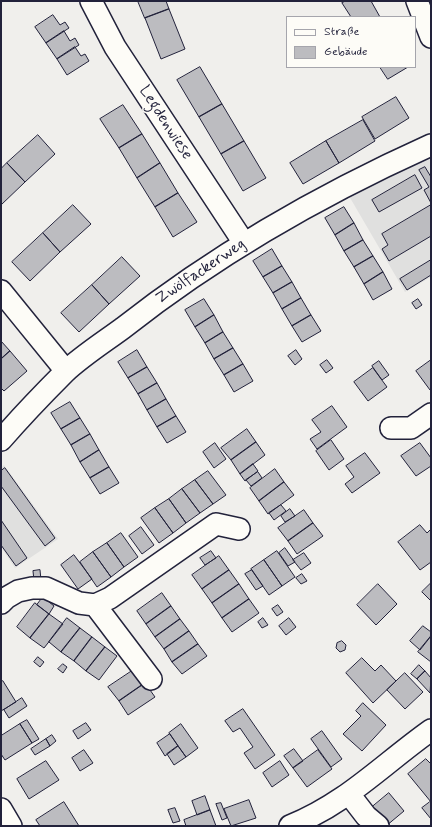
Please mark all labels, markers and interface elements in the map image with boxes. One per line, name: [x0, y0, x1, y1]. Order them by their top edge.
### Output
legend: [286, 16, 416, 68]
text: Straße: [324, 24, 359, 40]
text: Gebäude: [324, 44, 367, 60]
street label: Legdenwiese: [134, 82, 196, 164]
street label: Zwölfackerweg: [153, 235, 249, 309]

